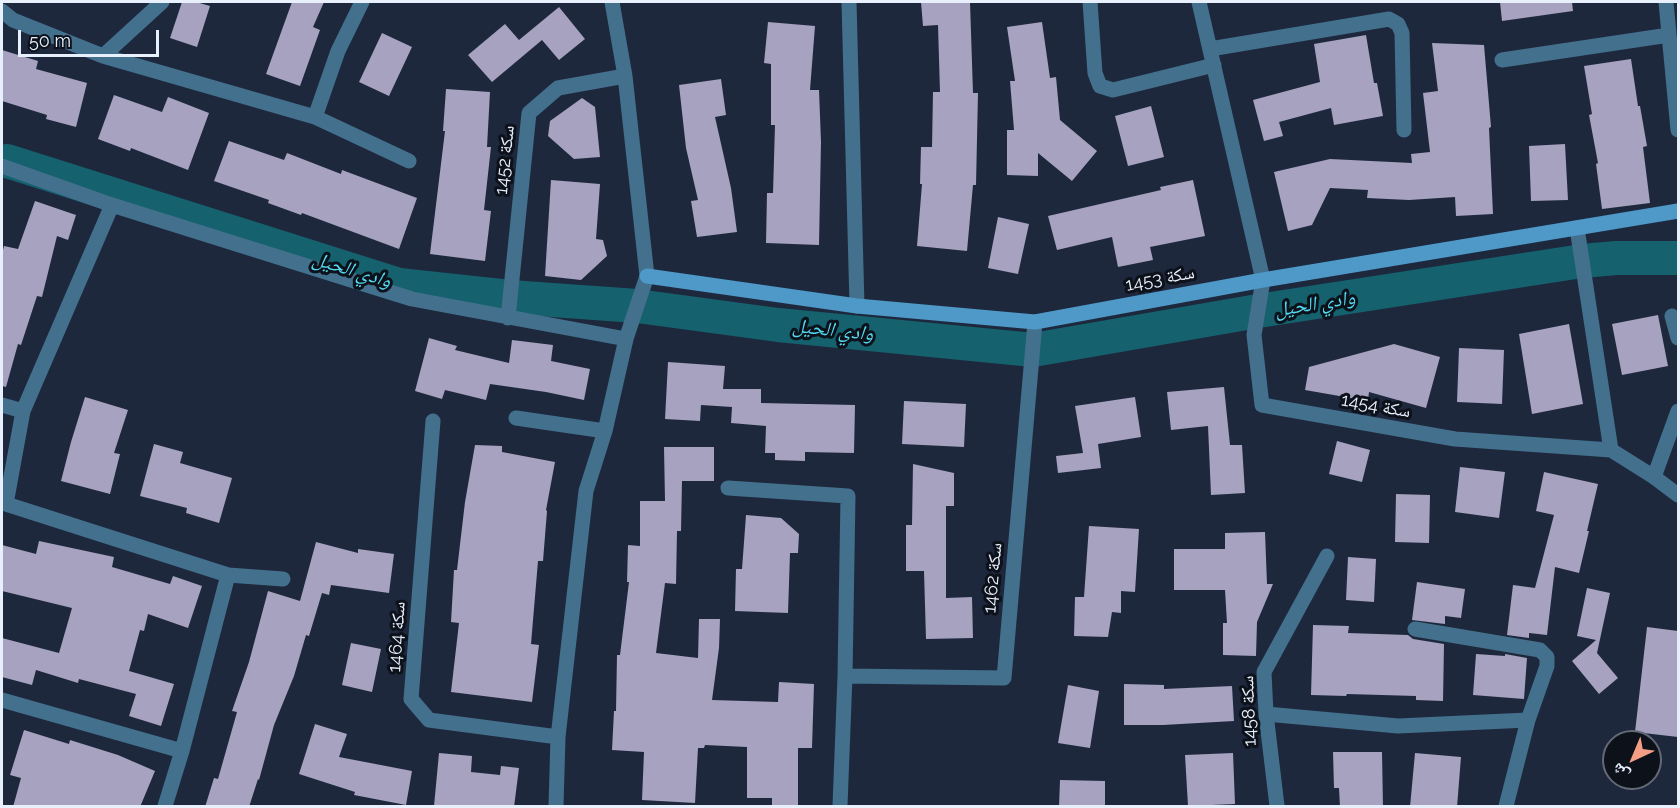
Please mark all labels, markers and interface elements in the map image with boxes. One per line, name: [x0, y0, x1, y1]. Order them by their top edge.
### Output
scale bar: [21, 18, 162, 56]
text: 50 m: [29, 30, 71, 51]
street label: سكة 1452: [491, 124, 519, 196]
water label: وادي الحيل: [310, 247, 394, 293]
street label: سكة 1453: [1124, 262, 1196, 296]
water label: وادي الحيل: [1273, 286, 1357, 322]
water label: وادي الحيل: [791, 314, 875, 346]
street label: سكة 1454: [1340, 389, 1412, 423]
street label: سكة 1462: [979, 542, 1007, 614]
street label: سكة 1464: [384, 601, 410, 673]
street label: سكة 1458: [1237, 675, 1261, 747]
north arrow: [1602, 730, 1662, 790]
text: ش: [1608, 759, 1633, 785]

